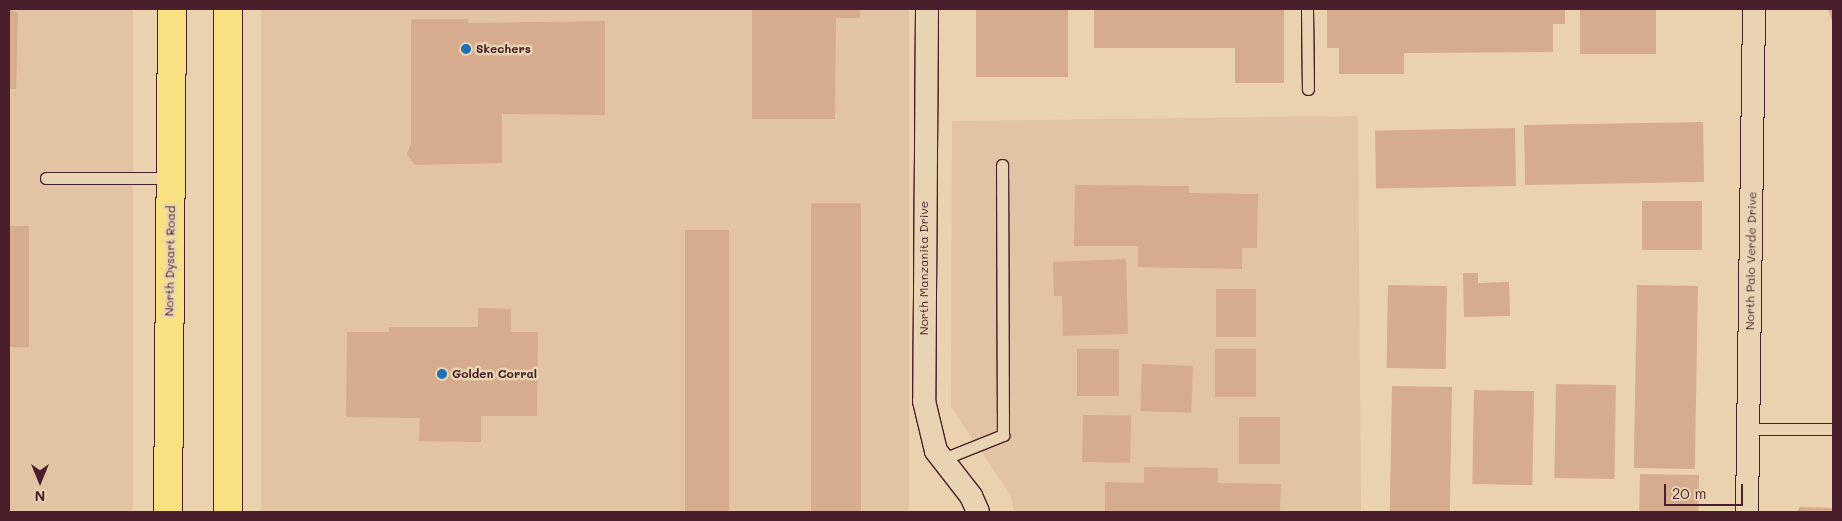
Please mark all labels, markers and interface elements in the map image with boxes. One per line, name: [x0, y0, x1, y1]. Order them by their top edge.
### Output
place label: Skechers: [476, 42, 531, 56]
marker: Skechers: [460, 43, 472, 55]
street label: North Palo Verde Drive: [1743, 192, 1759, 330]
street label: North Manzanita Drive: [917, 201, 931, 335]
street label: North Dysart Road: [162, 206, 178, 316]
place label: Golden Corral: [452, 367, 537, 381]
marker: Golden Corral: [436, 368, 448, 380]
north arrow: [15, 456, 65, 506]
scale bar: [1667, 474, 1746, 506]
text: 20 m: [1672, 483, 1706, 503]
text: N: [35, 487, 45, 506]

